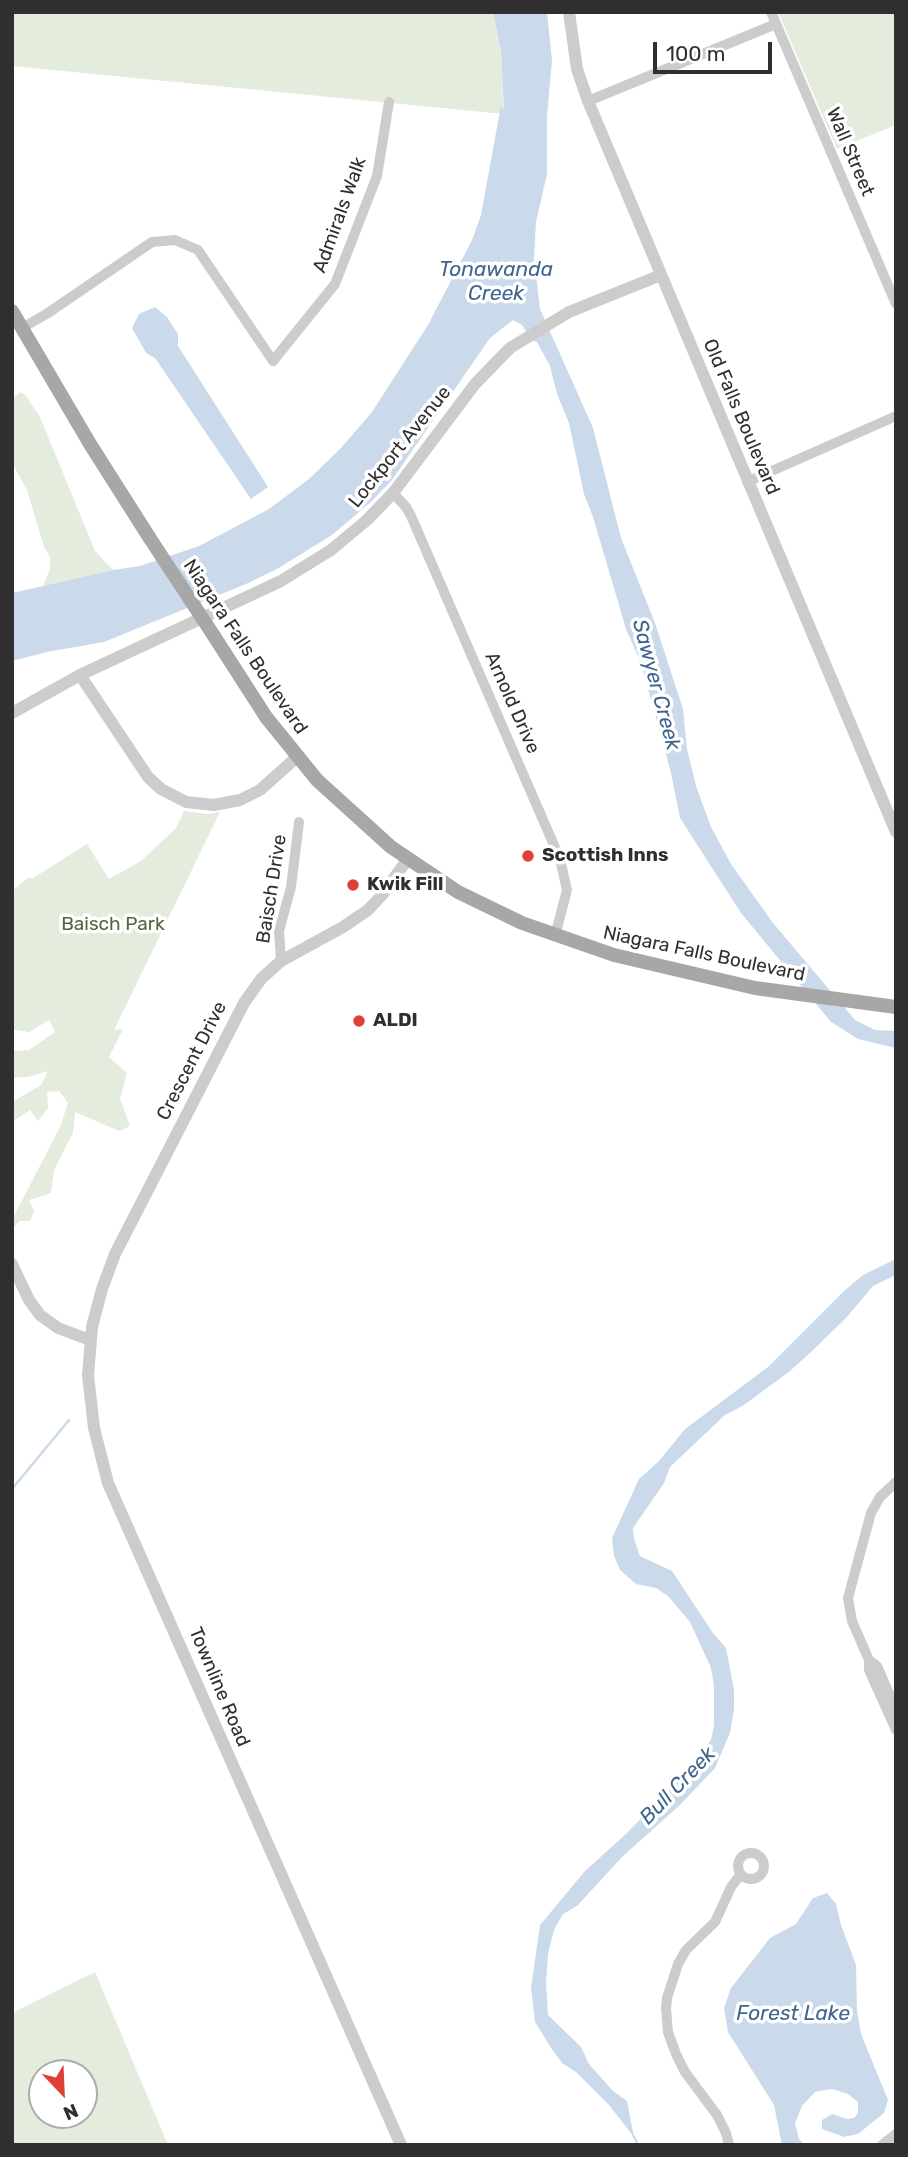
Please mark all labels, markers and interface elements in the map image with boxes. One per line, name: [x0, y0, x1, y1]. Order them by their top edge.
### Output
scale bar: [656, 28, 775, 72]
text: 100 m: [666, 41, 725, 66]
street label: Wall Street: [821, 104, 879, 200]
street label: Admirals Walk: [308, 154, 372, 276]
water label: Tonawanda Creek: [439, 257, 553, 307]
street label: Old Falls Boulevard: [698, 336, 784, 498]
street label: Lockport Avenue: [344, 382, 456, 512]
street label: Niagara Falls Boulevard: [178, 555, 312, 739]
water label: Sawyer Creek: [626, 617, 686, 753]
street label: Arnold Drive: [479, 649, 545, 757]
street label: Baisch Drive: [252, 833, 292, 945]
place label: Scottish Inns: [542, 845, 669, 867]
marker: Scottish Inns: [520, 848, 536, 864]
place label: Kwik Fill: [367, 874, 443, 896]
marker: Kwik Fill: [345, 877, 361, 893]
park label: Baisch Park: [61, 914, 165, 936]
street label: Niagara Falls Boulevard: [601, 921, 807, 987]
street label: Crescent Drive: [152, 998, 232, 1124]
place label: ALDI: [373, 1010, 418, 1032]
marker: ALDI: [351, 1013, 367, 1029]
street label: Townline Road: [184, 1624, 254, 1750]
water label: Bull Creek: [635, 1742, 721, 1830]
water label: Forest Lake: [736, 2001, 850, 2027]
north arrow: [28, 2059, 98, 2129]
text: N: [60, 2099, 81, 2125]

